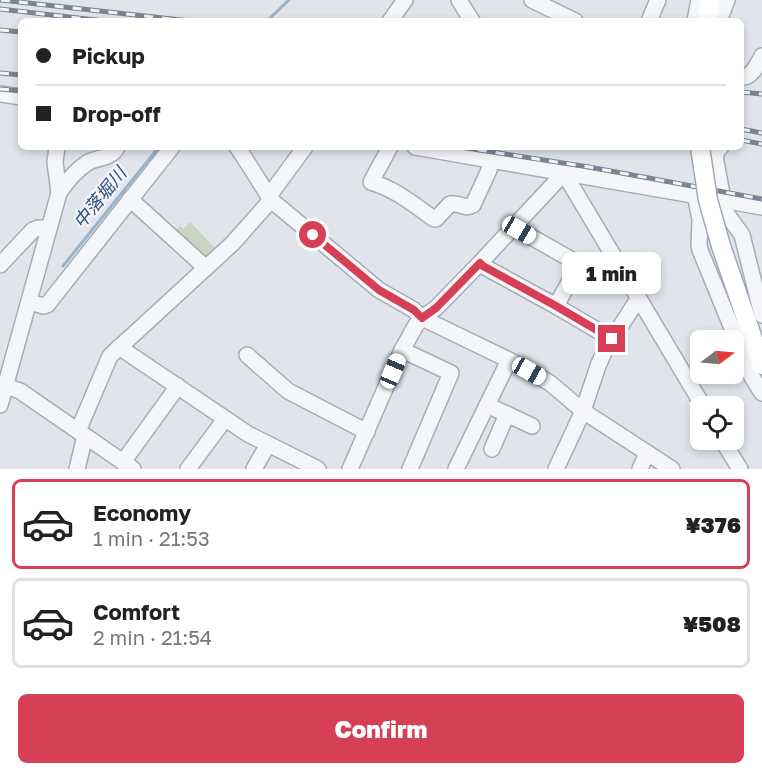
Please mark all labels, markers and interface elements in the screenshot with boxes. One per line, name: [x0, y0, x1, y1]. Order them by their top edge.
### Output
text: Pickup: [72, 42, 145, 69]
text: Drop-off: [72, 100, 161, 127]
water label: 中落堀川: [68, 161, 132, 232]
car: [499, 213, 539, 247]
route start: [299, 221, 326, 248]
callout: 1 min: [562, 252, 662, 294]
text: 1 min: [586, 261, 637, 285]
route end: [598, 325, 625, 352]
north arrow: [690, 330, 744, 384]
map controls: [690, 330, 744, 450]
car: [378, 351, 408, 391]
car: [509, 354, 549, 388]
button: locate: [690, 396, 744, 450]
icon: car: [21, 497, 75, 551]
text: Economy: [93, 499, 191, 526]
text: ¥376: [685, 511, 741, 538]
text: 1 min · 21:53: [93, 526, 210, 550]
icon: car: [21, 596, 75, 650]
text: Comfort: [93, 598, 180, 625]
text: ¥508: [683, 610, 741, 637]
text: 2 min · 21:54: [93, 625, 212, 649]
button: Confirm: [18, 694, 744, 763]

